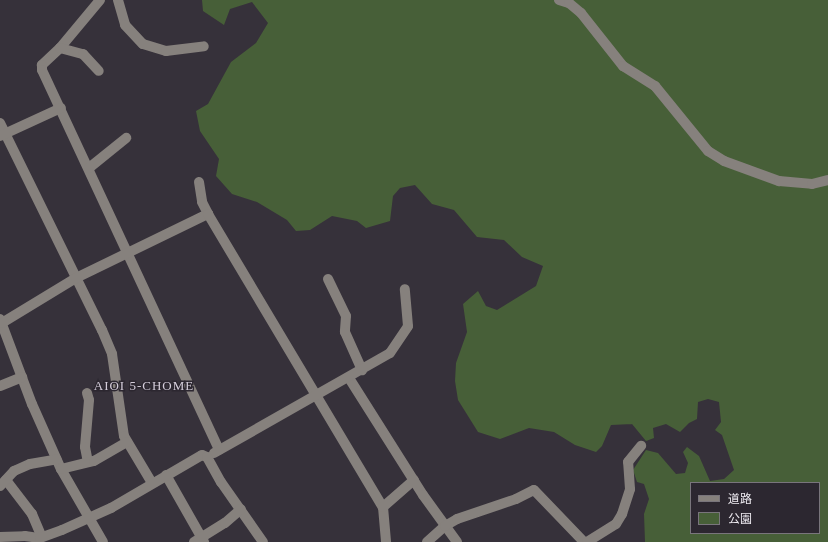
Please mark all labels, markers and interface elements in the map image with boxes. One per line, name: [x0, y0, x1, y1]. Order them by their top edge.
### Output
district label: AIOI 5-CHOME: [94, 378, 194, 394]
legend: [690, 482, 820, 534]
text: 道路: [728, 492, 752, 506]
text: 公園: [728, 512, 752, 526]

